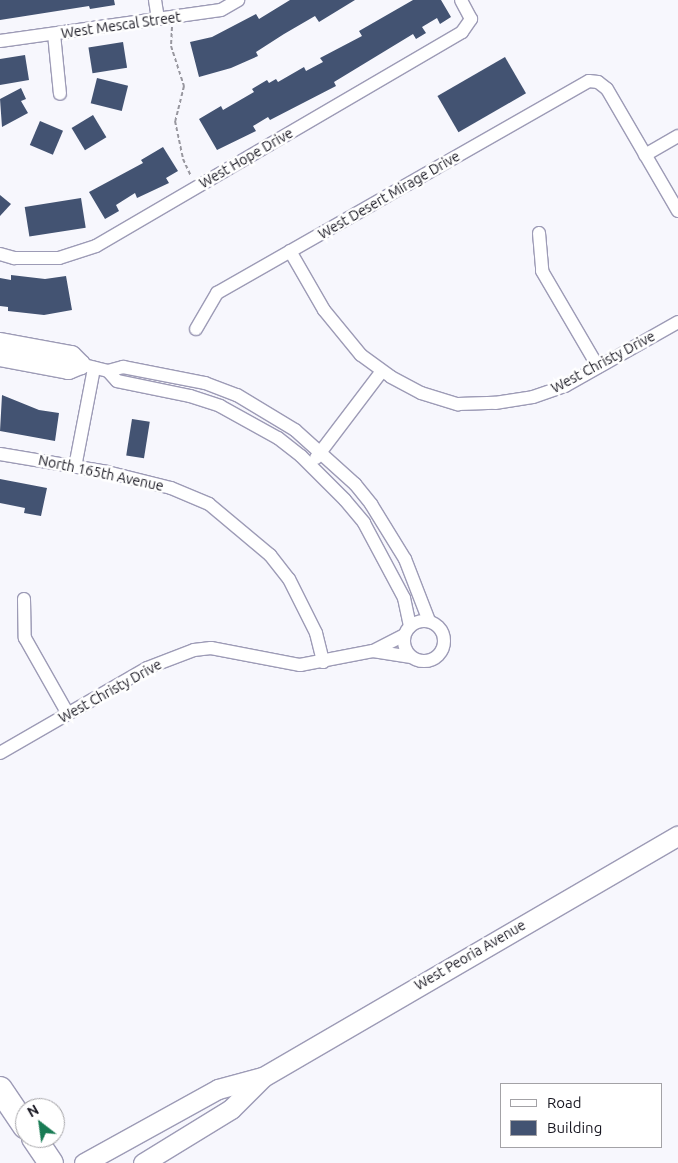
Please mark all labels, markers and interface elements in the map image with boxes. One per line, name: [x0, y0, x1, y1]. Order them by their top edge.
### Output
street label: West Mescal Street: [60, 8, 182, 42]
street label: West Hope Drive: [196, 124, 296, 192]
street label: West Desert Mirage Drive: [315, 148, 463, 242]
street label: West Christy Drive: [548, 328, 658, 396]
street label: North 165th Avenue: [37, 452, 165, 494]
street label: West Christy Drive: [56, 656, 164, 726]
street label: West Peoria Avenue: [411, 916, 529, 994]
legend: [500, 1083, 663, 1148]
text: Road: [547, 1094, 582, 1111]
north arrow: [15, 1098, 65, 1148]
text: N: [24, 1101, 42, 1120]
text: Building: [547, 1119, 602, 1136]

